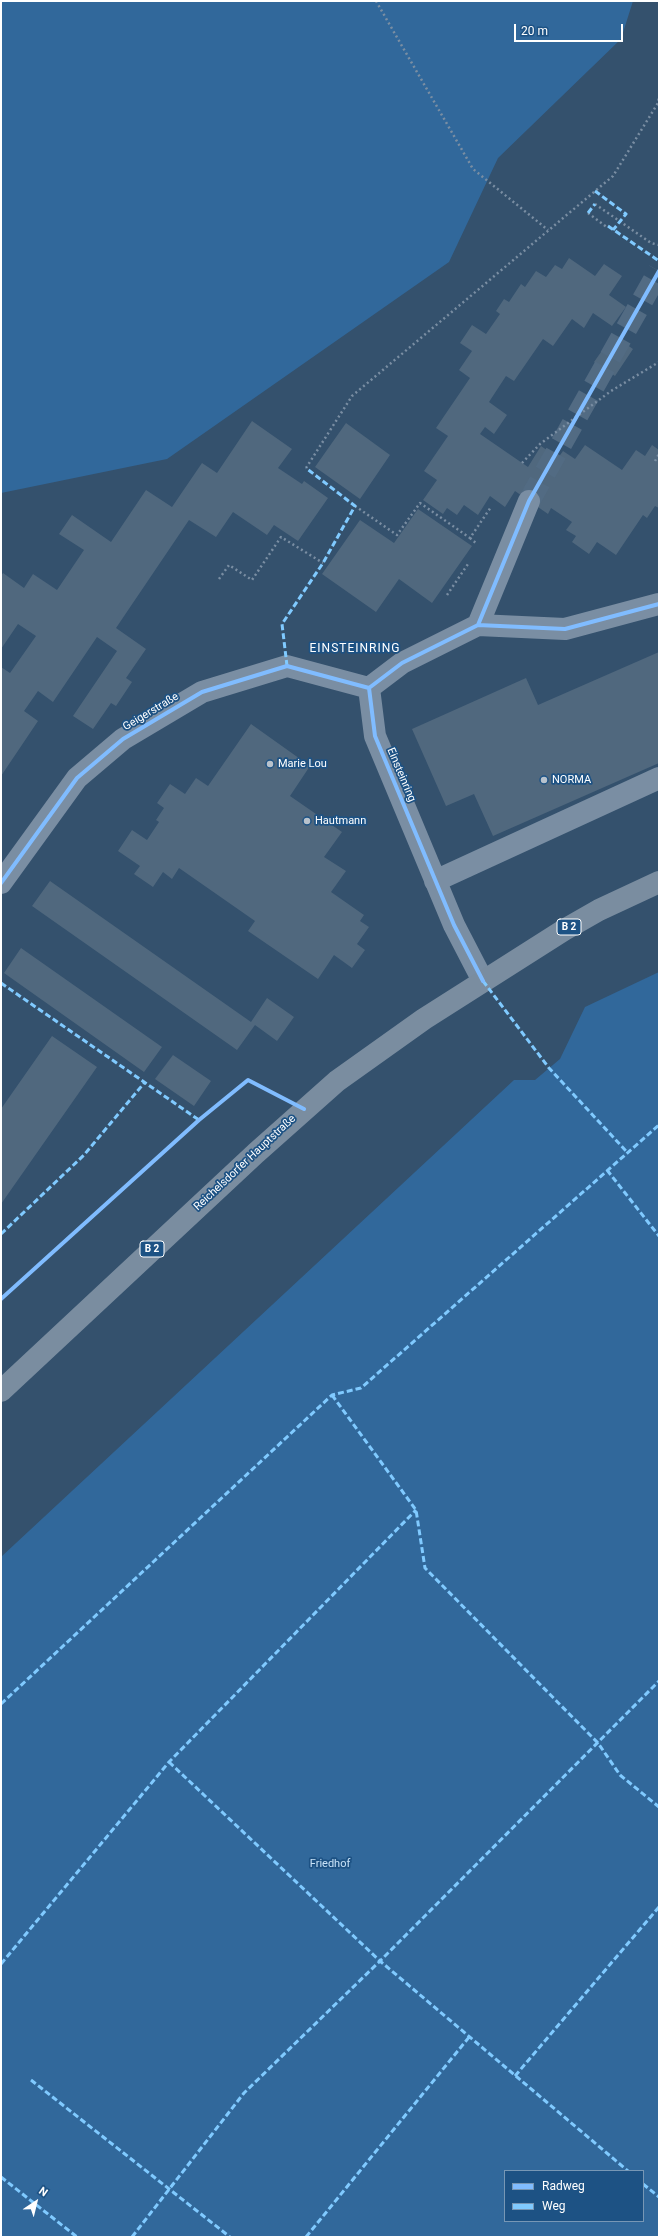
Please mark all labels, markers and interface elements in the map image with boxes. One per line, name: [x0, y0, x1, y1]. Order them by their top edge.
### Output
scale bar: [516, 16, 625, 42]
text: 20 m: [521, 24, 548, 38]
district label: EINSTEINRING: [310, 642, 400, 656]
street label: Geigerstraße: [121, 690, 181, 734]
street label: Einsteinring: [384, 746, 418, 804]
place label: Marie Lou: [278, 757, 327, 771]
marker: Marie Lou: [265, 759, 275, 769]
place label: NORMA: [552, 773, 591, 787]
marker: NORMA: [539, 775, 549, 785]
place label: Hautmann: [315, 814, 366, 828]
marker: Hautmann: [302, 816, 312, 826]
road number: B 2: [557, 919, 581, 935]
street label: Reichelsdorfer Hauptstraße: [191, 1112, 299, 1214]
road number: B 2: [140, 1241, 164, 1257]
park label: Friedhof: [310, 1857, 350, 1871]
legend: [504, 2170, 644, 2222]
text: Radweg: [542, 2179, 585, 2193]
north arrow: [16, 2182, 56, 2222]
text: N: [36, 2184, 50, 2199]
text: Weg: [542, 2199, 566, 2213]

